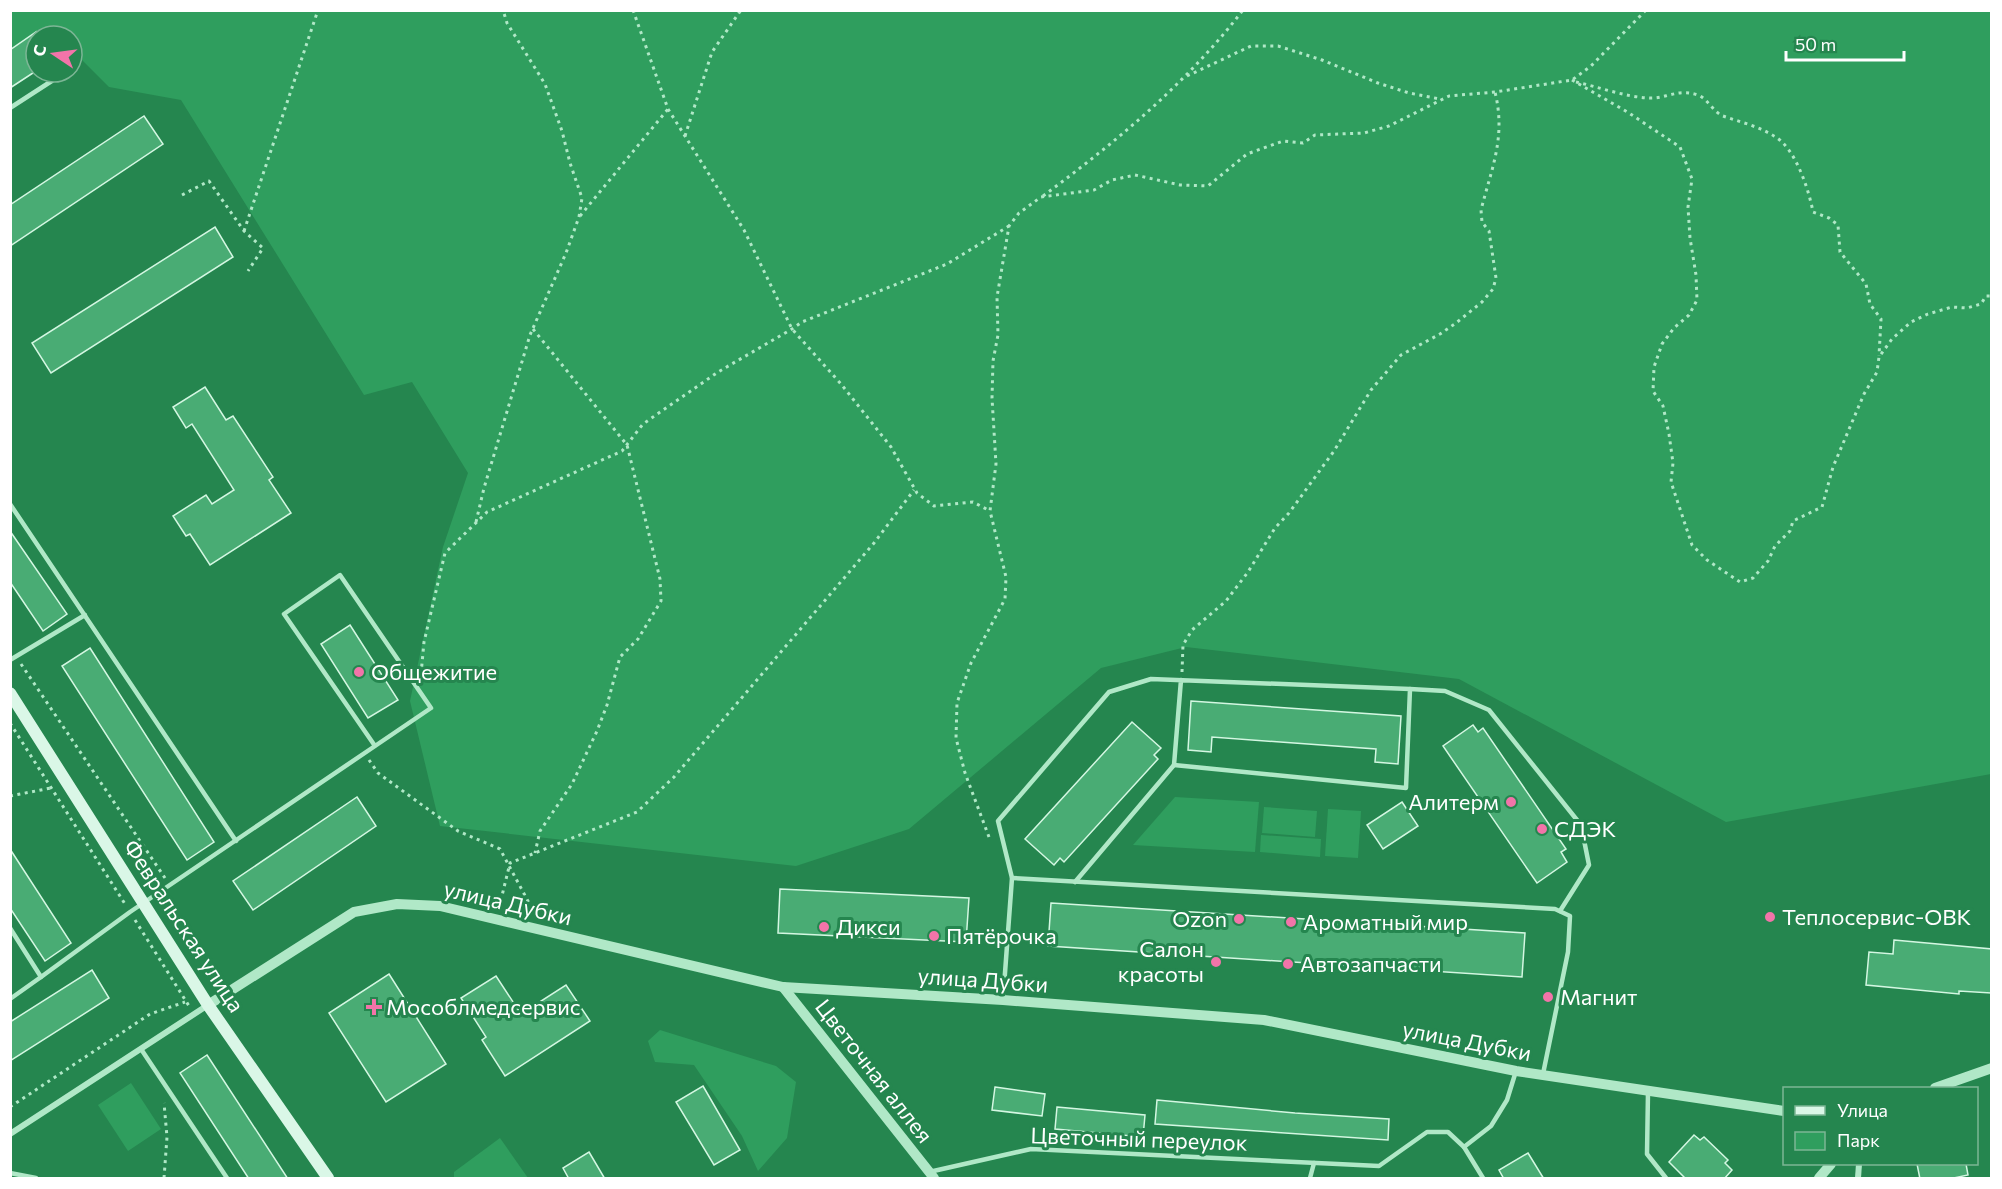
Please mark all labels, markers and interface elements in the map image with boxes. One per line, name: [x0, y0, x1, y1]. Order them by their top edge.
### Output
north arrow: [24, 24, 84, 84]
scale bar: [1786, 24, 1904, 62]
text: 50 m: [1795, 33, 1836, 55]
text: С: [28, 43, 49, 58]
place label: Общежитие: [371, 658, 497, 685]
marker: Общежитие: [352, 665, 366, 679]
place label: Алитерм: [1408, 788, 1499, 815]
marker: Алитерм: [1504, 795, 1518, 809]
place label: СДЭК: [1554, 815, 1616, 842]
marker: СДЭК: [1535, 822, 1549, 836]
street label: Февральская улица: [119, 834, 250, 1017]
street label: улица Дубки: [441, 875, 575, 930]
place label: Теплосервис-ОВК: [1782, 903, 1971, 930]
place label: Ozon: [1172, 905, 1227, 932]
place label: Ароматный мир: [1303, 908, 1468, 935]
marker: Теплосервис-ОВК: [1763, 910, 1777, 924]
marker: Ozon: [1232, 912, 1246, 926]
place label: Дикси: [836, 913, 901, 940]
marker: Ароматный мир: [1284, 915, 1298, 929]
marker: Дикси: [817, 920, 831, 934]
place label: Пятёрочка: [946, 922, 1057, 949]
marker: Пятёрочка: [927, 929, 941, 943]
place label: Салон красоты: [1118, 935, 1204, 987]
place label: Автозапчасти: [1300, 950, 1442, 977]
marker: Салон красоты: [1209, 955, 1223, 969]
marker: Автозапчасти: [1281, 957, 1295, 971]
street label: улица Дубки: [917, 961, 1049, 998]
place label: Магнит: [1560, 983, 1637, 1010]
marker: Магнит: [1541, 990, 1555, 1004]
place label: Мособлмедсервис: [386, 993, 581, 1020]
street label: Цветочная аллея: [810, 993, 939, 1148]
marker: Мособлмедсервис: [367, 1000, 381, 1014]
street label: улица Дубки: [1400, 1015, 1534, 1066]
legend: [1783, 1087, 1978, 1165]
text: Улица: [1837, 1099, 1888, 1121]
street label: Цветочный переулок: [1030, 1121, 1248, 1156]
text: Парк: [1837, 1129, 1880, 1151]

